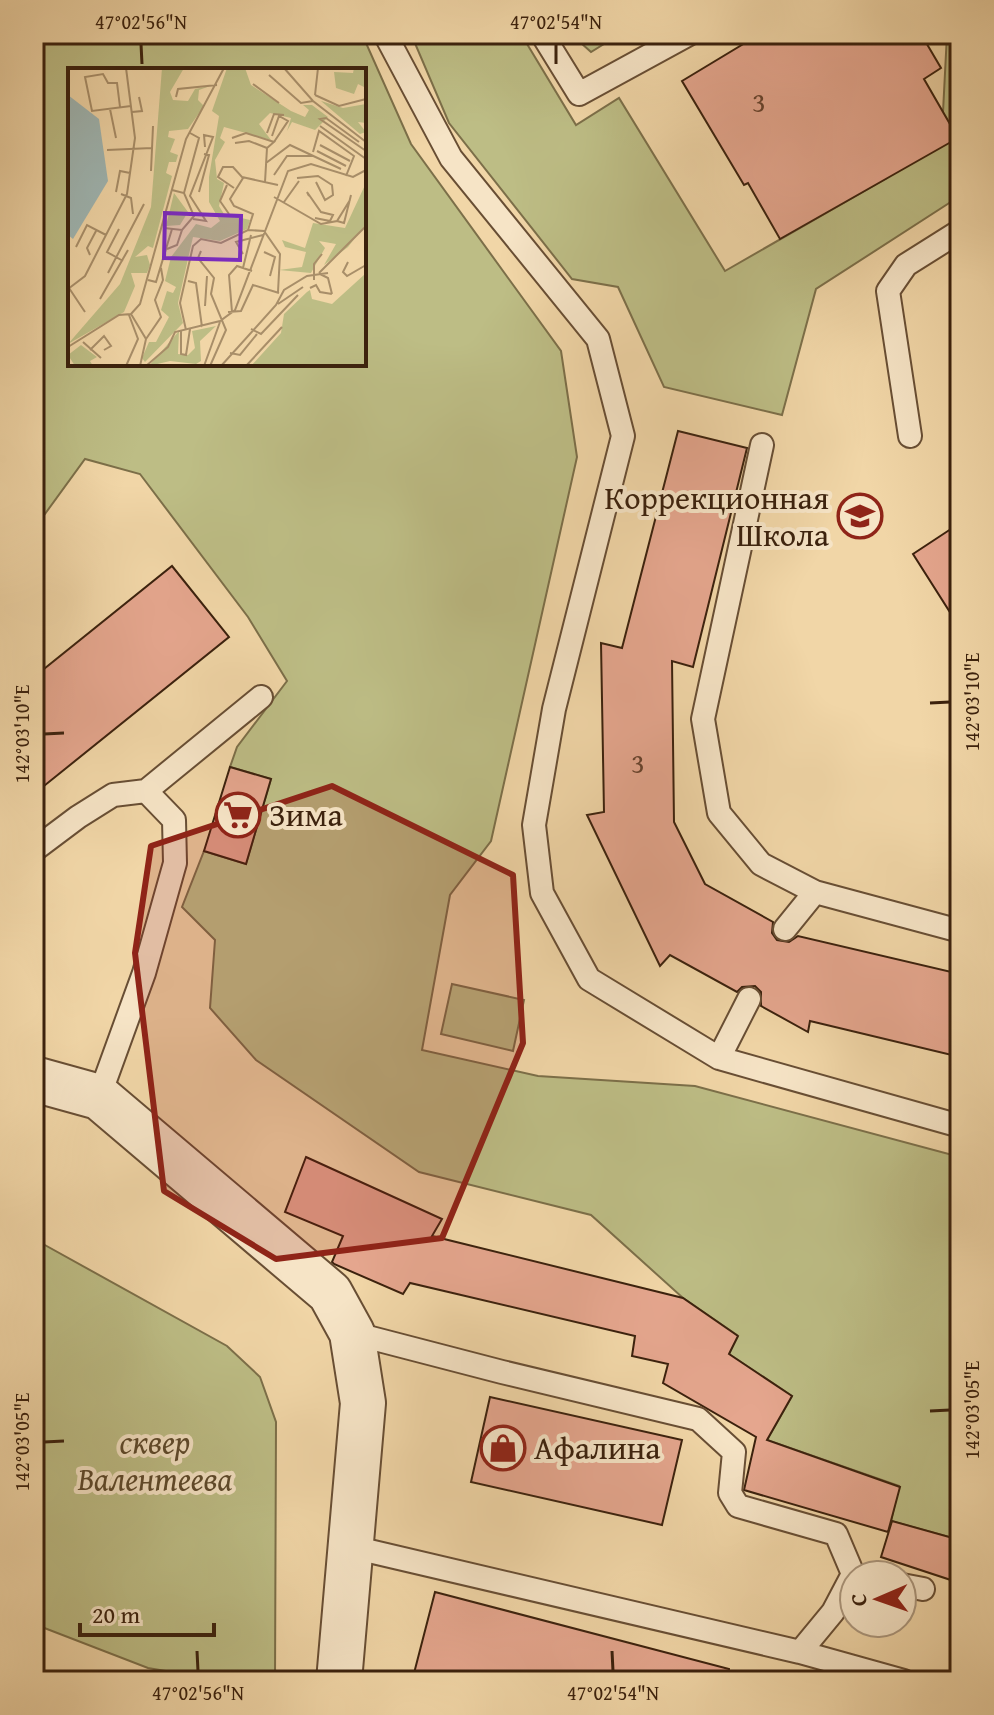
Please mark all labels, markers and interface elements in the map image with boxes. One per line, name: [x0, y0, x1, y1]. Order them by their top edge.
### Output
text: 47°02'56"N: [95, 7, 187, 36]
text: 47°02'54"N: [510, 7, 602, 36]
inset map: [68, 68, 366, 366]
house number: 3: [752, 81, 766, 122]
place label: Коррекционная Школа: [605, 474, 830, 558]
school or university icon: Коррекционная Школа: [836, 492, 884, 540]
text: 142°03'10"E: [957, 653, 986, 751]
text: 142°03'10"E: [7, 685, 36, 783]
house number: 3: [631, 742, 645, 783]
supermarket icon: Зима: [214, 791, 262, 839]
place label: Зима: [269, 791, 343, 838]
text: 142°03'05"E: [957, 1361, 986, 1459]
text: 142°03'05"E: [7, 1393, 36, 1491]
park label: сквер Валентеева: [77, 1418, 233, 1502]
shop icon: Афалина: [479, 1424, 527, 1472]
place label: Афалина: [534, 1424, 661, 1471]
north arrow: [838, 1559, 918, 1639]
scale bar: [80, 1587, 214, 1637]
text: С: [842, 1593, 874, 1606]
text: 20 m: [92, 1597, 140, 1632]
text: 47°02'56"N: [152, 1678, 244, 1707]
text: 47°02'54"N: [567, 1678, 659, 1707]

